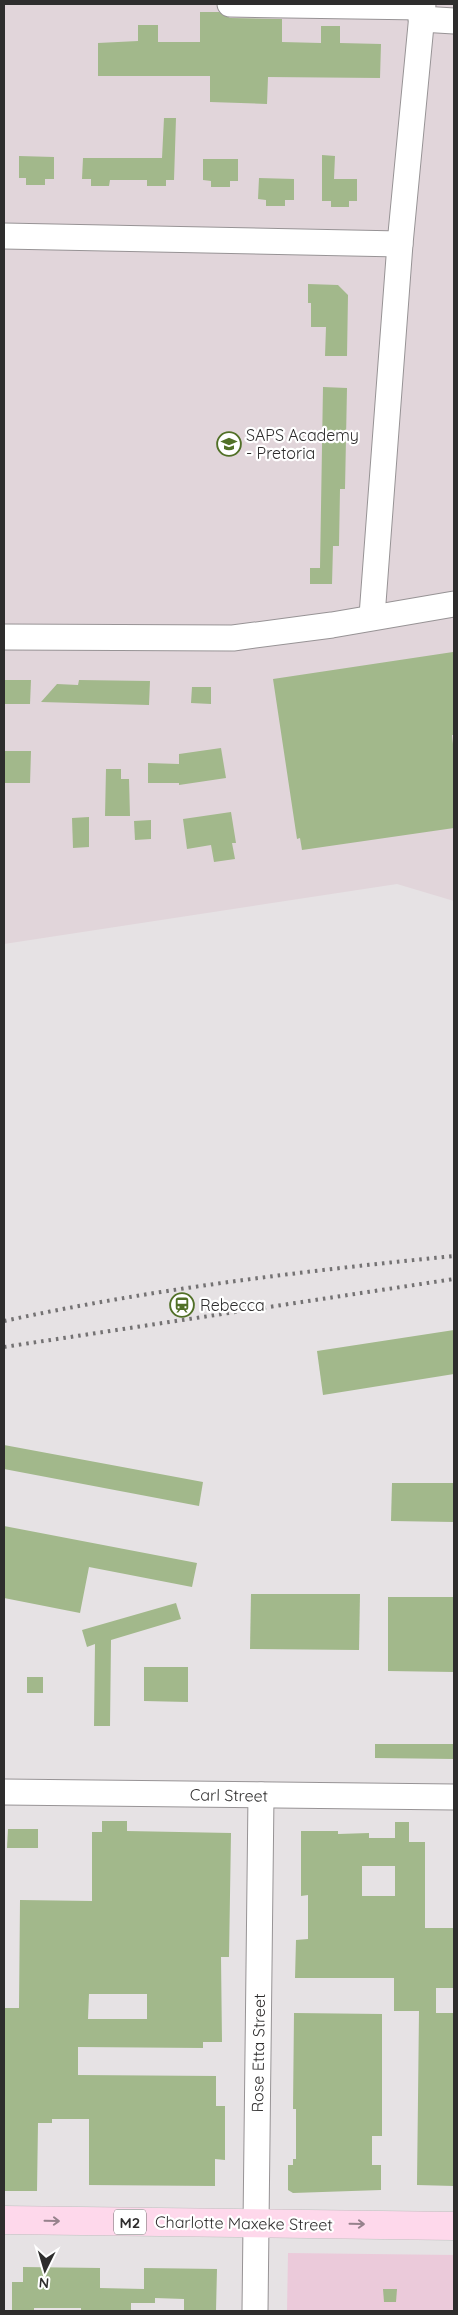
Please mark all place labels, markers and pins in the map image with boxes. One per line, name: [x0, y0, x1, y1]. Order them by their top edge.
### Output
place label: SAPS Academy - Pretoria: [246, 425, 359, 463]
school or university icon: SAPS Academy - Pretoria: [216, 431, 242, 457]
station icon: Rebecca: [169, 1292, 195, 1318]
place label: Rebecca: [200, 1295, 265, 1315]

